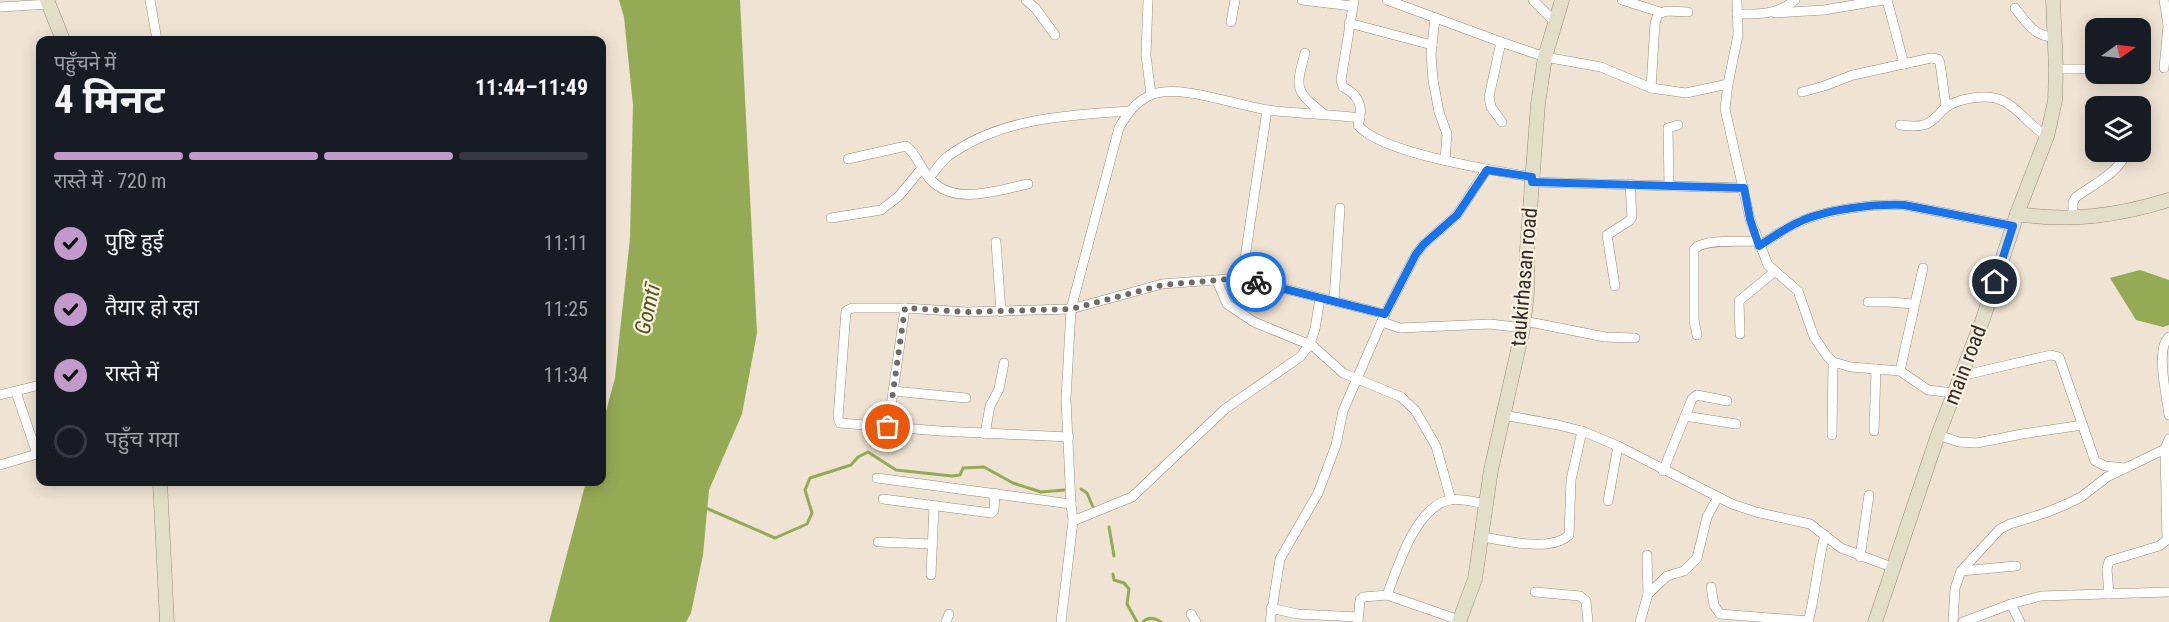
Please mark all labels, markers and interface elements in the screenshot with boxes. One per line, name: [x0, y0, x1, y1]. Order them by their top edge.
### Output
north arrow: [2085, 18, 2151, 84]
map controls: [2085, 18, 2151, 162]
text: पहुँचने में: [54, 51, 116, 75]
text: 11:44–11:49: [475, 75, 588, 100]
text: 4 मिनट: [54, 77, 165, 123]
button: layers: [2085, 96, 2151, 162]
text: रास्ते में · 720 m: [54, 169, 166, 193]
street label: taukirhasan road: [1506, 207, 1542, 347]
icon: check: [54, 227, 87, 260]
text: पुष्टि हुई: [105, 229, 164, 254]
text: 11:11: [544, 231, 588, 255]
courier: [1226, 252, 1286, 312]
pin: [1969, 256, 2020, 307]
icon: home: [1978, 265, 2011, 298]
icon: bike: [1240, 266, 1273, 299]
water label: Gomtī: [630, 279, 666, 337]
icon: check: [54, 293, 87, 326]
text: तैयार हो रहा: [105, 295, 199, 320]
text: 11:25: [544, 297, 588, 321]
street label: main road: [1939, 322, 1991, 408]
icon: check: [54, 359, 87, 392]
text: रास्ते में: [105, 361, 159, 386]
text: 11:34: [544, 363, 588, 387]
pin: [862, 401, 913, 452]
icon: bag: [871, 410, 904, 443]
text: पहुँच गया: [105, 427, 179, 452]

